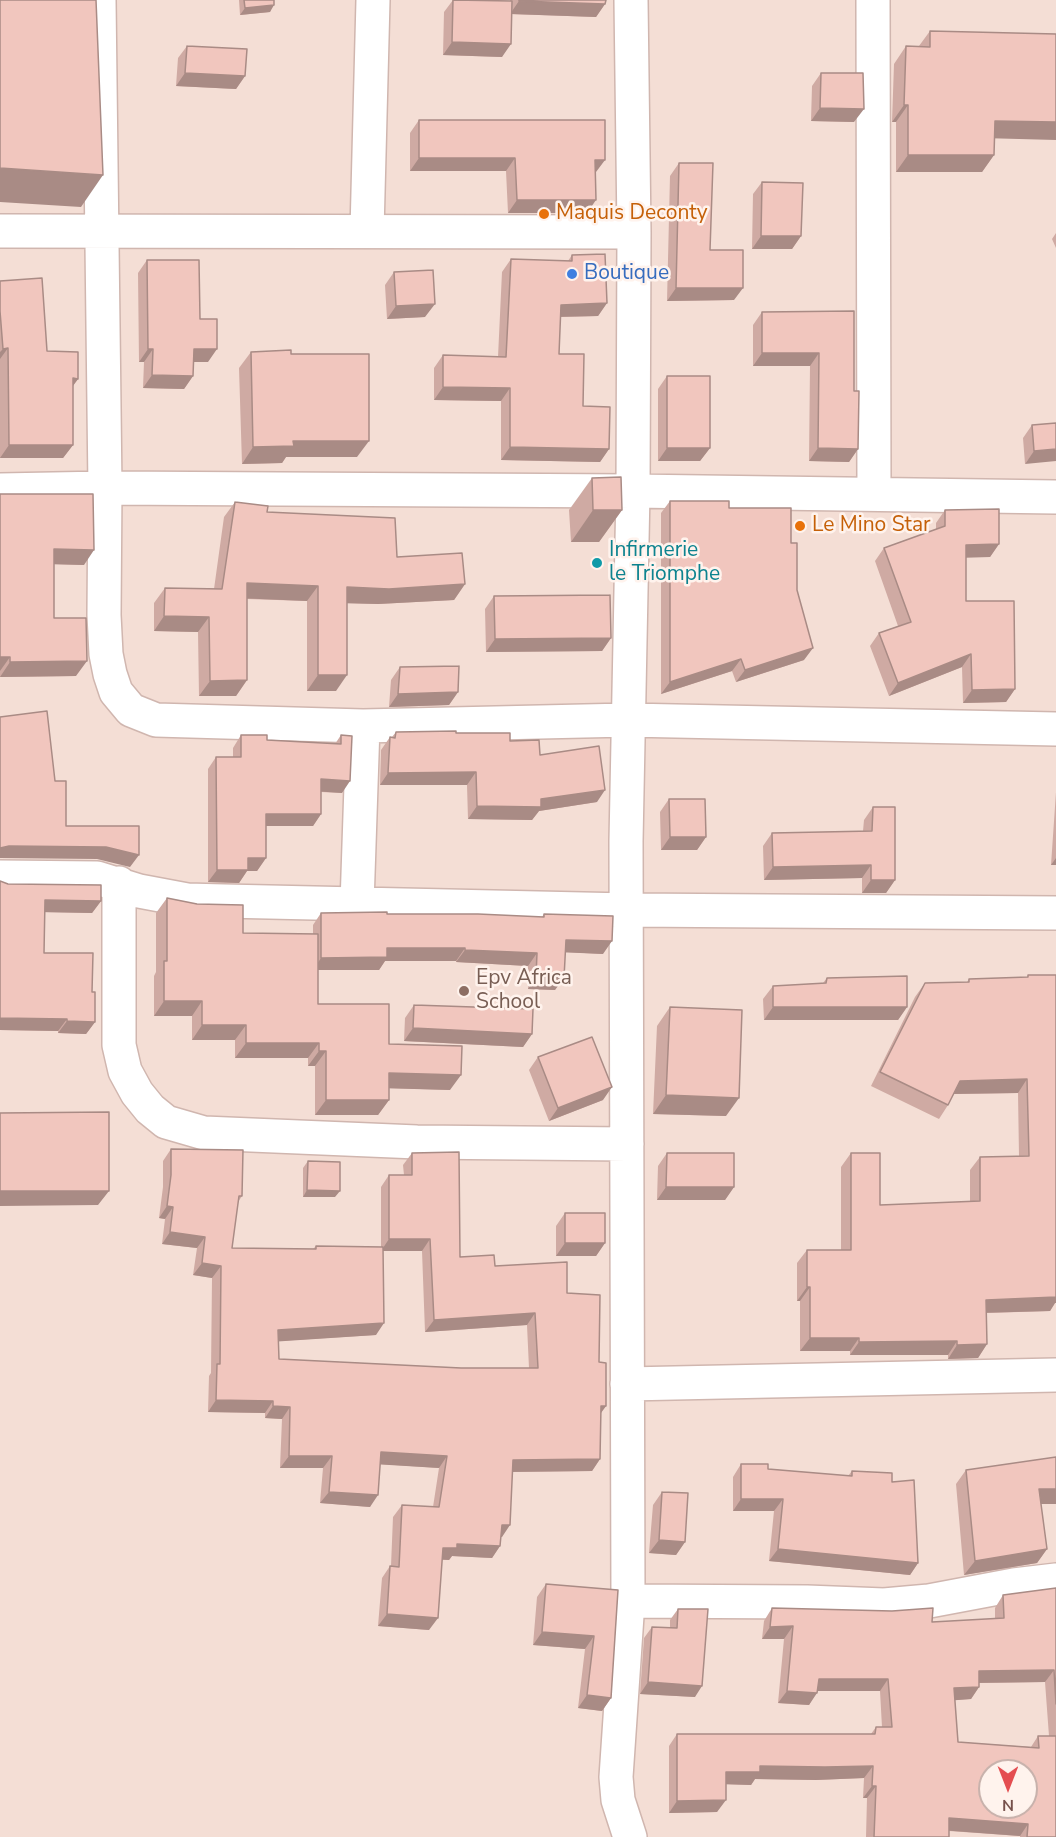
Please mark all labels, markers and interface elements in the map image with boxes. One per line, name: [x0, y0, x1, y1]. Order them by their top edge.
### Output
place label: Maquis Deconty: [556, 201, 708, 227]
marker: Maquis Deconty: [537, 207, 551, 221]
place label: Boutique: [584, 261, 669, 287]
marker: Boutique: [565, 267, 579, 281]
place label: Le Mino Star: [812, 513, 931, 539]
marker: Le Mino Star: [793, 519, 807, 533]
place label: Infirmerie le Triomphe: [609, 538, 720, 588]
marker: Infirmerie le Triomphe: [590, 556, 604, 570]
place label: Epv Africa School: [476, 966, 572, 1016]
marker: Epv Africa School: [457, 984, 471, 998]
north arrow: [978, 1759, 1038, 1819]
text: N: [1002, 1794, 1014, 1816]

